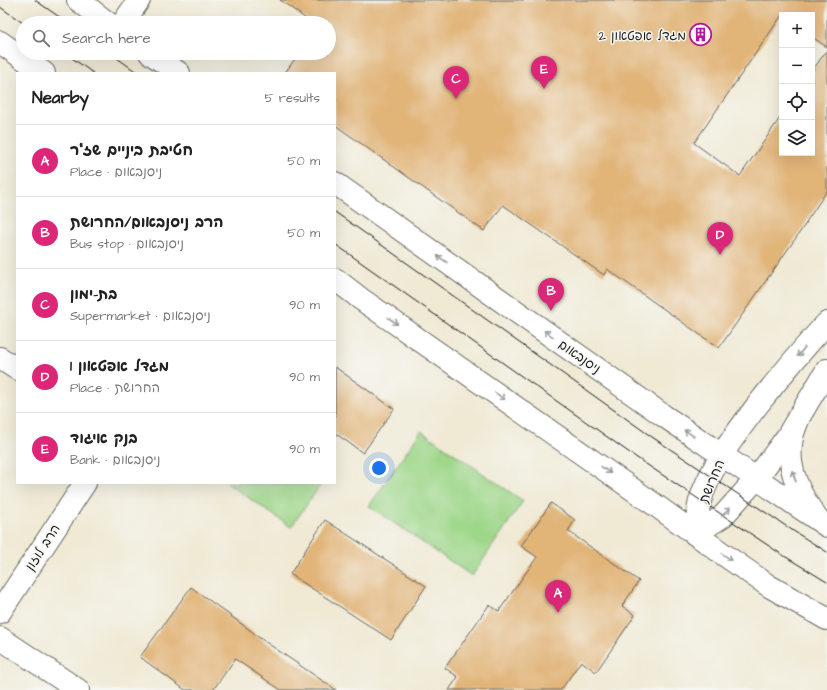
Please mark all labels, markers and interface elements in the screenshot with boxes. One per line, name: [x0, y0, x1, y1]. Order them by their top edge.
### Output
map controls: [779, 12, 815, 156]
button: +: [779, 12, 815, 48]
search box: [16, 16, 336, 60]
building icon: מגדל אפטאון 2: [688, 22, 714, 48]
icon: search: [30, 27, 52, 49]
place label: מגדל אפטאון 2: [598, 27, 686, 45]
text: Search here: [62, 28, 151, 49]
button: −: [779, 48, 815, 84]
pin: E: [531, 56, 557, 89]
pin: C: [443, 66, 469, 99]
button: locate: [779, 84, 815, 120]
text: Nearby: [32, 86, 89, 110]
text: 5 results: [264, 89, 320, 107]
button: layers: [779, 120, 815, 156]
text: חטיבת ביניים שז"ר: [70, 140, 193, 161]
text: A: [41, 152, 49, 170]
text: 50 m: [287, 152, 320, 170]
text: Place · ניסנבאום: [70, 163, 162, 181]
text: הרב ניסנבאום/החרושת: [70, 212, 223, 233]
pin: D: [707, 222, 733, 255]
text: B: [40, 224, 50, 242]
text: 50 m: [287, 224, 320, 242]
text: Bus stop · ניסנבאום: [70, 235, 184, 253]
one-way arrow: [437, 255, 448, 263]
pin: B: [538, 278, 564, 311]
text: בת-ימון: [70, 284, 117, 305]
text: C: [40, 296, 50, 314]
text: 90 m: [289, 296, 320, 314]
text: Supermarket · ניסנבאום: [70, 307, 211, 325]
one-way arrow: [387, 317, 398, 325]
one-way arrow: [543, 330, 554, 338]
street label: ניסנבאום: [555, 336, 604, 378]
one-way arrow: [796, 347, 805, 357]
text: מגדל אפטאון 1: [70, 356, 169, 377]
text: D: [41, 368, 49, 386]
text: 90 m: [289, 368, 320, 386]
text: Place · החרושת: [70, 379, 160, 397]
one-way arrow: [494, 392, 505, 400]
text: בנק איגוד: [70, 428, 138, 449]
one-way arrow: [684, 429, 695, 437]
text: E: [41, 440, 49, 458]
text: 90 m: [289, 440, 320, 458]
text: Bank · ניסנבאום: [70, 451, 160, 469]
street label: החרושת: [695, 457, 729, 506]
your location: [369, 458, 389, 478]
one-way arrow: [600, 466, 611, 474]
one-way arrow: [790, 469, 797, 482]
one-way arrow: [721, 507, 731, 517]
street label: הרב לוזון: [21, 521, 65, 574]
one-way arrow: [721, 553, 732, 561]
pin: A: [545, 580, 571, 613]

